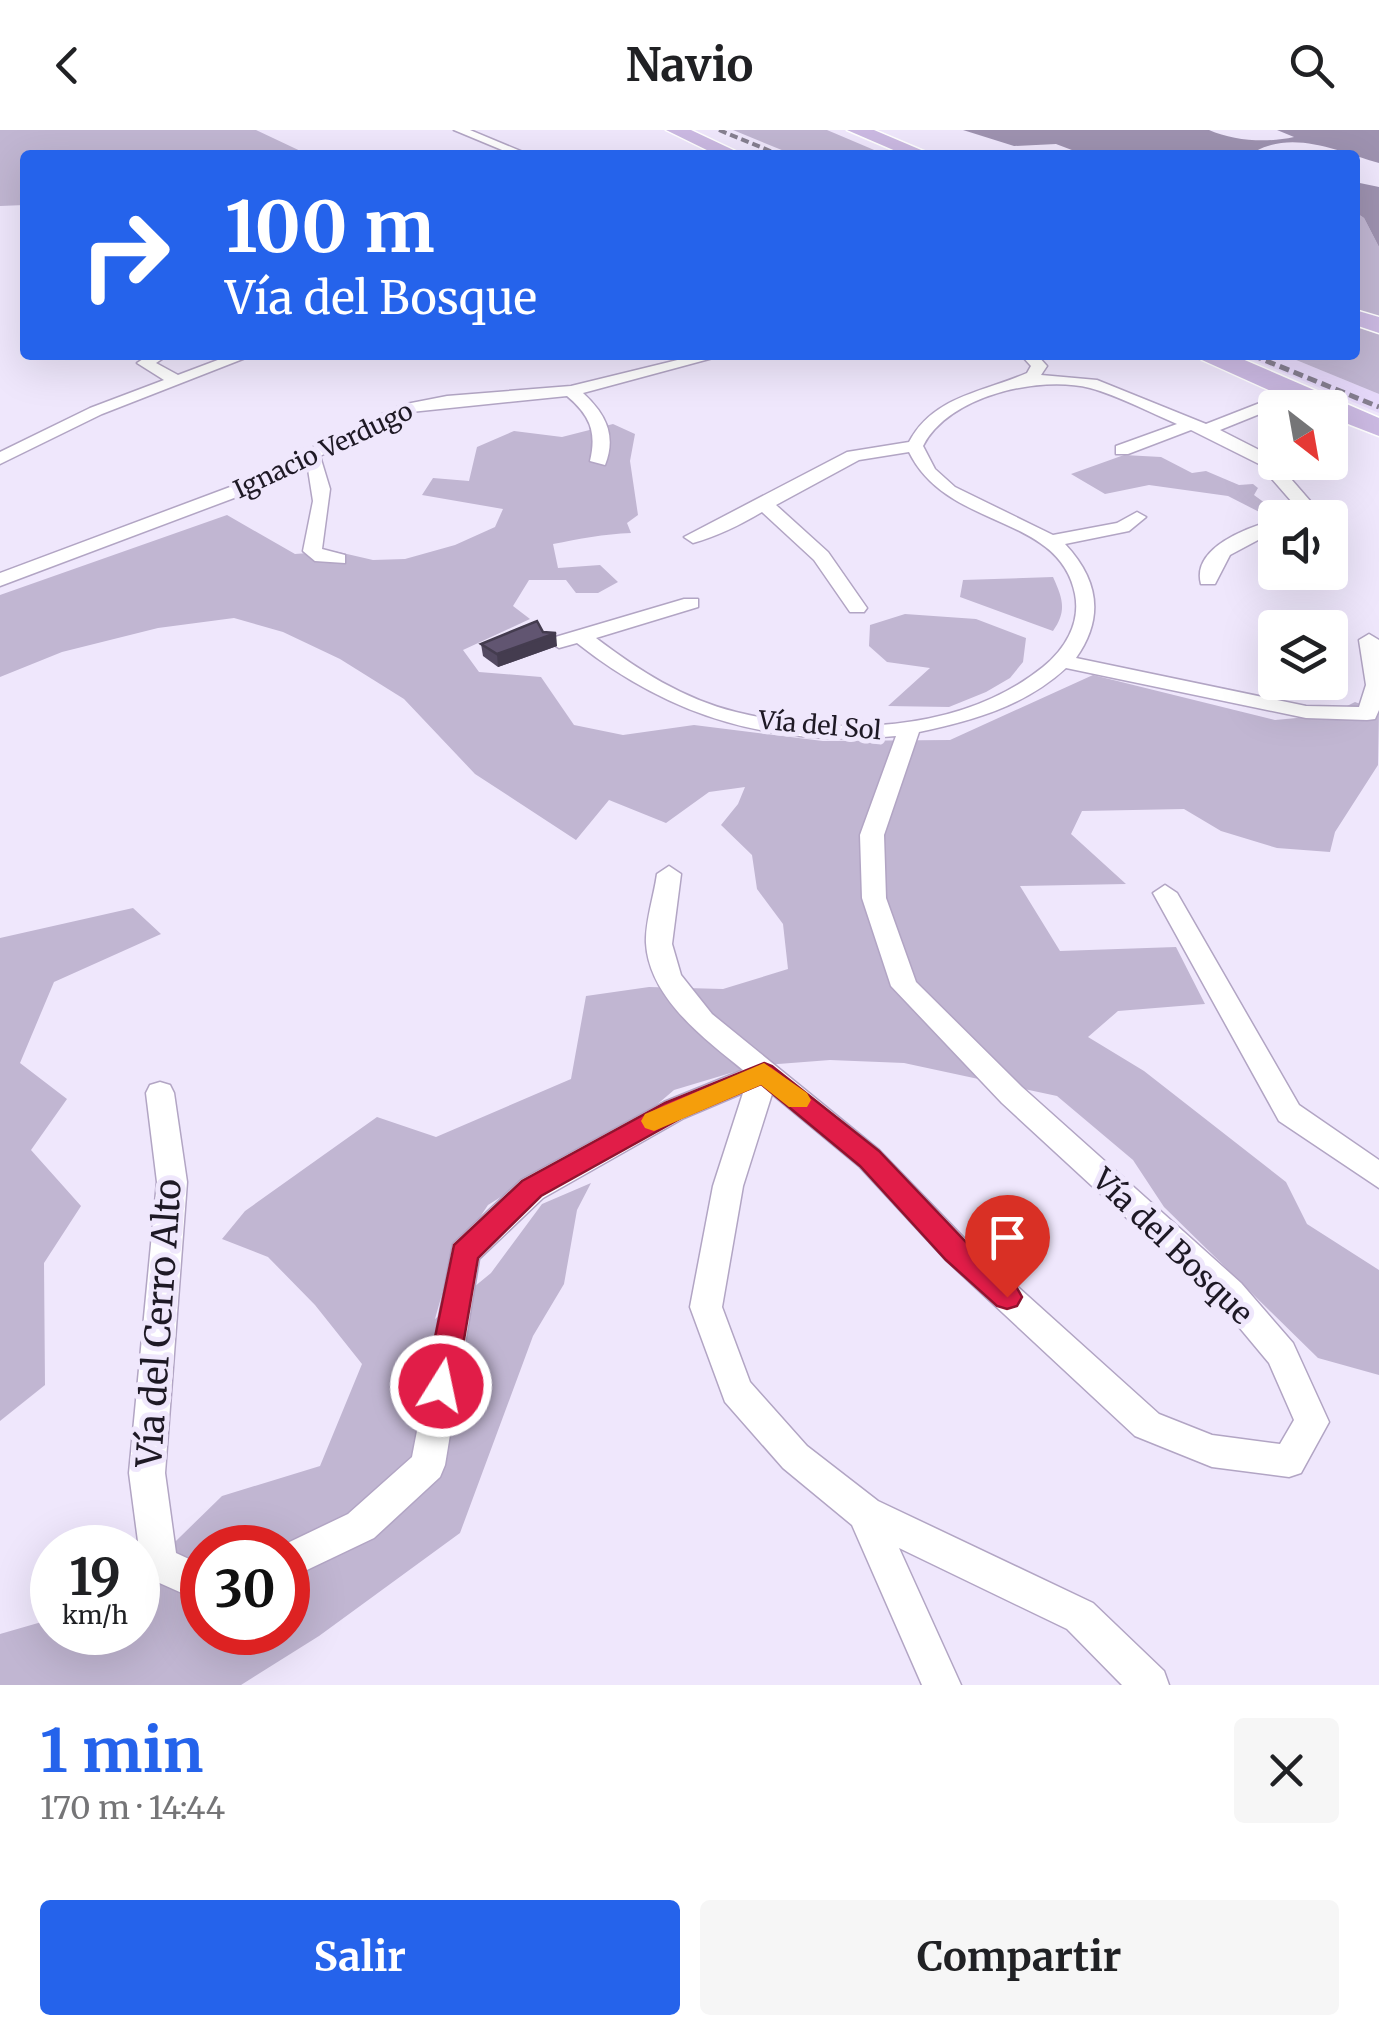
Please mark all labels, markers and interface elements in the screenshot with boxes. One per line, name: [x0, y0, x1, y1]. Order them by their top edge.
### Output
text: Navio: [626, 37, 753, 93]
icon: back: [40, 38, 95, 93]
icon: search: [1284, 38, 1339, 93]
text: 100 m: [225, 183, 435, 271]
icon: right: [60, 190, 190, 320]
text: Vía del Bosque: [225, 270, 537, 326]
north arrow: [1258, 390, 1348, 480]
map controls: [1258, 390, 1348, 700]
street label: Ignacio Verdugo: [228, 395, 418, 505]
button: sound: [1258, 500, 1348, 590]
button: layers: [1258, 610, 1348, 700]
street label: Vía del Sol: [756, 704, 883, 746]
street label: Vía del Bosque: [1084, 1159, 1261, 1332]
street label: Vía del Cerro Alto: [127, 1177, 191, 1470]
pin: [965, 1195, 1050, 1298]
icon: arrive: [980, 1210, 1035, 1265]
position arrow: [389, 1334, 493, 1438]
speed limit sign: 30: [180, 1525, 310, 1655]
text: 19: [69, 1546, 121, 1609]
text: km/h: [62, 1599, 128, 1631]
text: 1 min: [40, 1713, 203, 1788]
button: close: [1234, 1718, 1339, 1823]
text: 170 m · 14:44: [40, 1788, 225, 1828]
button: Salir: [40, 1900, 680, 2015]
button: Compartir: [700, 1900, 1339, 2015]

